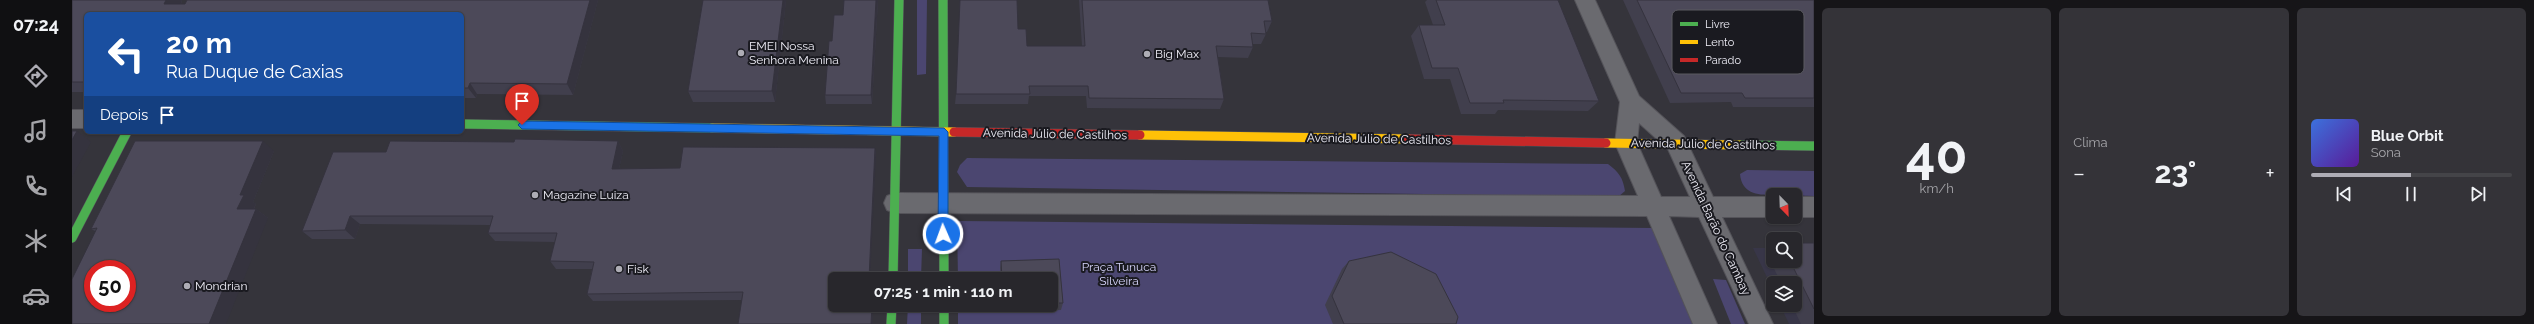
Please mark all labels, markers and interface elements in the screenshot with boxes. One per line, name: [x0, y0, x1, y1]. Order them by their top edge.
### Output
legend: [1672, 10, 1804, 74]
text: 07:24: [13, 14, 59, 35]
text: Livre: [1705, 18, 1730, 31]
text: 20 m: [166, 27, 232, 60]
icon: left: [100, 28, 152, 80]
text: Lento: [1705, 36, 1735, 49]
place label: EMEI Nossa Senhora Menina: [749, 39, 839, 67]
place label: Big Max: [1155, 47, 1199, 61]
marker: EMEI Nossa Senhora Menina: [736, 48, 746, 58]
marker: Big Max: [1142, 49, 1152, 59]
text: Parado: [1705, 54, 1741, 67]
text: Rua Duque de Caxias: [166, 61, 343, 82]
icon: directions: [22, 62, 50, 90]
pin: [505, 84, 539, 125]
icon: arrive: [511, 90, 533, 112]
icon: arrive: [156, 104, 178, 126]
text: Depois: [100, 106, 148, 124]
icon: music: [22, 117, 50, 145]
text: 40: [1906, 124, 1967, 185]
street label: Avenida Júlio de Castilhos: [983, 126, 1127, 142]
text: Blue Orbit: [2371, 127, 2444, 145]
street label: Avenida Júlio de Castilhos: [1307, 131, 1451, 147]
text: Clima: [2073, 135, 2108, 150]
street label: Avenida Júlio de Castilhos: [1631, 136, 1775, 152]
text: Sona: [2371, 145, 2401, 160]
text: 23°: [2154, 155, 2196, 190]
street label: Avenida Barão do Cambay: [1679, 159, 1754, 298]
text: −: [2073, 160, 2085, 186]
text: +: [2266, 160, 2275, 186]
icon: phone: [22, 172, 50, 200]
text: km/h: [1920, 181, 1954, 196]
icon: previous: [2333, 183, 2355, 205]
icon: pause: [2400, 183, 2422, 205]
icon: next: [2467, 183, 2489, 205]
place label: Magazine Luiza: [543, 188, 629, 202]
north arrow: [1766, 188, 1802, 224]
map controls: [1766, 188, 1802, 312]
marker: Magazine Luiza: [530, 190, 540, 200]
position arrow: [922, 213, 964, 255]
icon: climate: [22, 227, 50, 255]
button: search: [1766, 232, 1802, 268]
speed limit sign: 50: [84, 260, 136, 312]
park label: Praça Tunuca Silveira: [1082, 260, 1156, 288]
place label: Fisk: [627, 262, 649, 276]
marker: Fisk: [614, 264, 624, 274]
button: layers: [1766, 276, 1802, 312]
place label: Mondrian: [195, 279, 247, 293]
marker: Mondrian: [182, 281, 192, 291]
icon: car: [22, 282, 50, 310]
text: 07:25 · 1 min · 110 m: [874, 283, 1012, 301]

